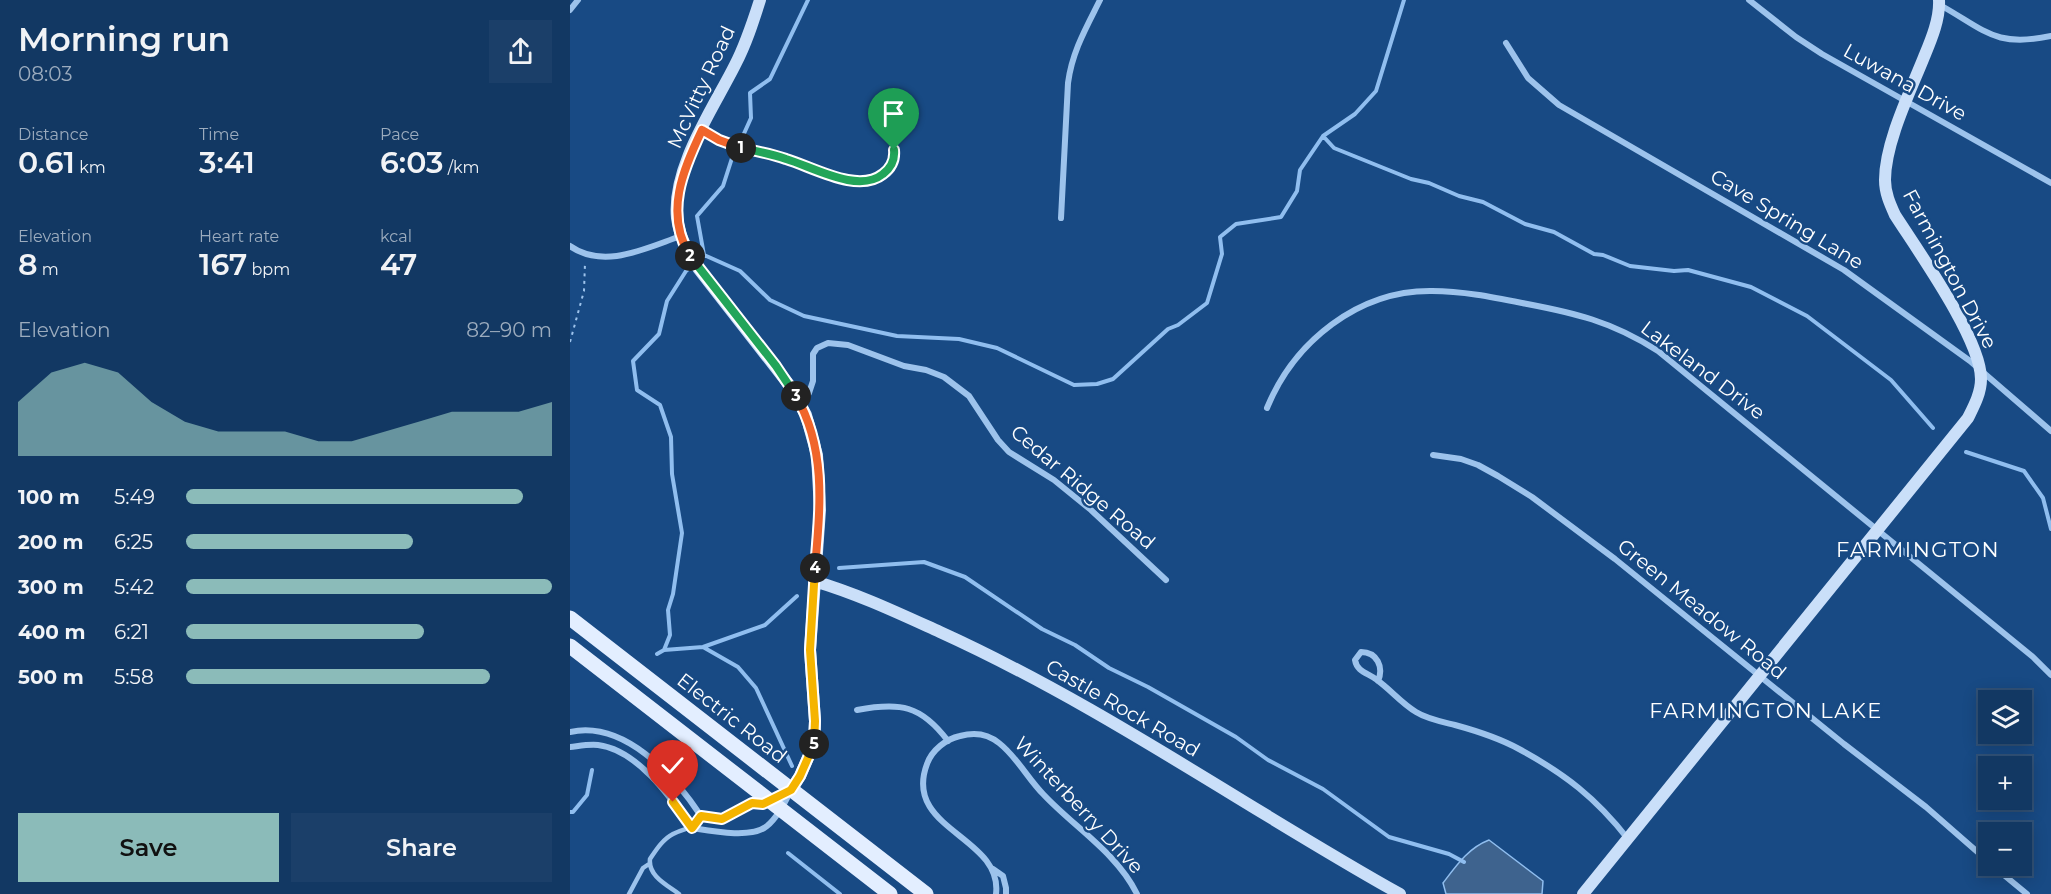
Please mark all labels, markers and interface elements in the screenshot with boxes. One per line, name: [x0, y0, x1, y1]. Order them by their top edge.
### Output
text: Morning run: [18, 19, 230, 59]
button: share: [489, 20, 552, 83]
street label: McVitty Road: [662, 22, 740, 152]
street label: Luwana Drive: [1839, 38, 1971, 126]
text: 08:03: [18, 62, 73, 86]
pin: [868, 88, 919, 150]
icon: arrive: [877, 97, 910, 130]
text: Distance: [18, 125, 88, 144]
text: Time: [199, 125, 239, 144]
text: Pace: [380, 125, 419, 144]
pin: 1: [726, 133, 756, 163]
text: 1: [738, 138, 744, 157]
text: 0.61: [18, 144, 75, 181]
text: 3:41: [199, 144, 255, 181]
text: 6:03: [380, 144, 443, 181]
text: km: [75, 158, 106, 177]
text: /km: [443, 158, 480, 177]
street label: Cave Spring Lane: [1706, 164, 1868, 274]
street label: Farmington Drive: [1898, 185, 2002, 353]
text: Elevation: [18, 227, 92, 246]
text: Heart rate: [199, 227, 279, 246]
text: kcal: [380, 227, 412, 246]
pin: 2: [675, 241, 705, 271]
text: 8: [18, 246, 38, 283]
text: 167: [199, 246, 247, 283]
text: 47: [380, 246, 417, 283]
text: 2: [685, 246, 695, 265]
text: m: [38, 260, 59, 279]
text: bpm: [247, 260, 290, 279]
street label: Lakeland Drive: [1636, 316, 1770, 424]
text: Elevation: [18, 318, 110, 342]
text: 82–90 m: [466, 318, 552, 342]
pin: 3: [781, 381, 811, 411]
text: 3: [791, 386, 801, 405]
street label: Cedar Ridge Road: [1006, 420, 1160, 554]
text: 100 m: [18, 485, 80, 509]
text: 5:49: [114, 485, 155, 509]
text: 200 m: [18, 530, 84, 554]
text: 6:25: [114, 530, 153, 554]
street label: Green Meadow Road: [1613, 534, 1791, 684]
district label: FARMINGTON: [1836, 537, 2000, 562]
pin: 4: [800, 553, 830, 583]
text: 4: [809, 558, 821, 577]
text: 300 m: [18, 575, 84, 599]
text: 5:42: [114, 575, 154, 599]
text: 400 m: [18, 620, 86, 644]
text: 6:21: [114, 620, 149, 644]
street label: Castle Rock Road: [1042, 654, 1204, 762]
text: 500 m: [18, 665, 84, 689]
text: 5:58: [114, 665, 154, 689]
street label: Electric Road: [672, 668, 792, 768]
map controls: [1978, 690, 2032, 876]
button: layers: [1978, 690, 2032, 744]
district label: FARMINGTON LAKE: [1649, 698, 1883, 723]
pin: 5: [799, 729, 829, 759]
street label: Winterberry Drive: [1009, 732, 1149, 878]
text: 5: [809, 734, 819, 753]
pin: [647, 740, 698, 802]
icon: check: [656, 749, 689, 782]
button: +: [1978, 756, 2032, 810]
button: Save: [18, 813, 279, 882]
button: Share: [291, 813, 552, 882]
button: −: [1978, 822, 2032, 876]

